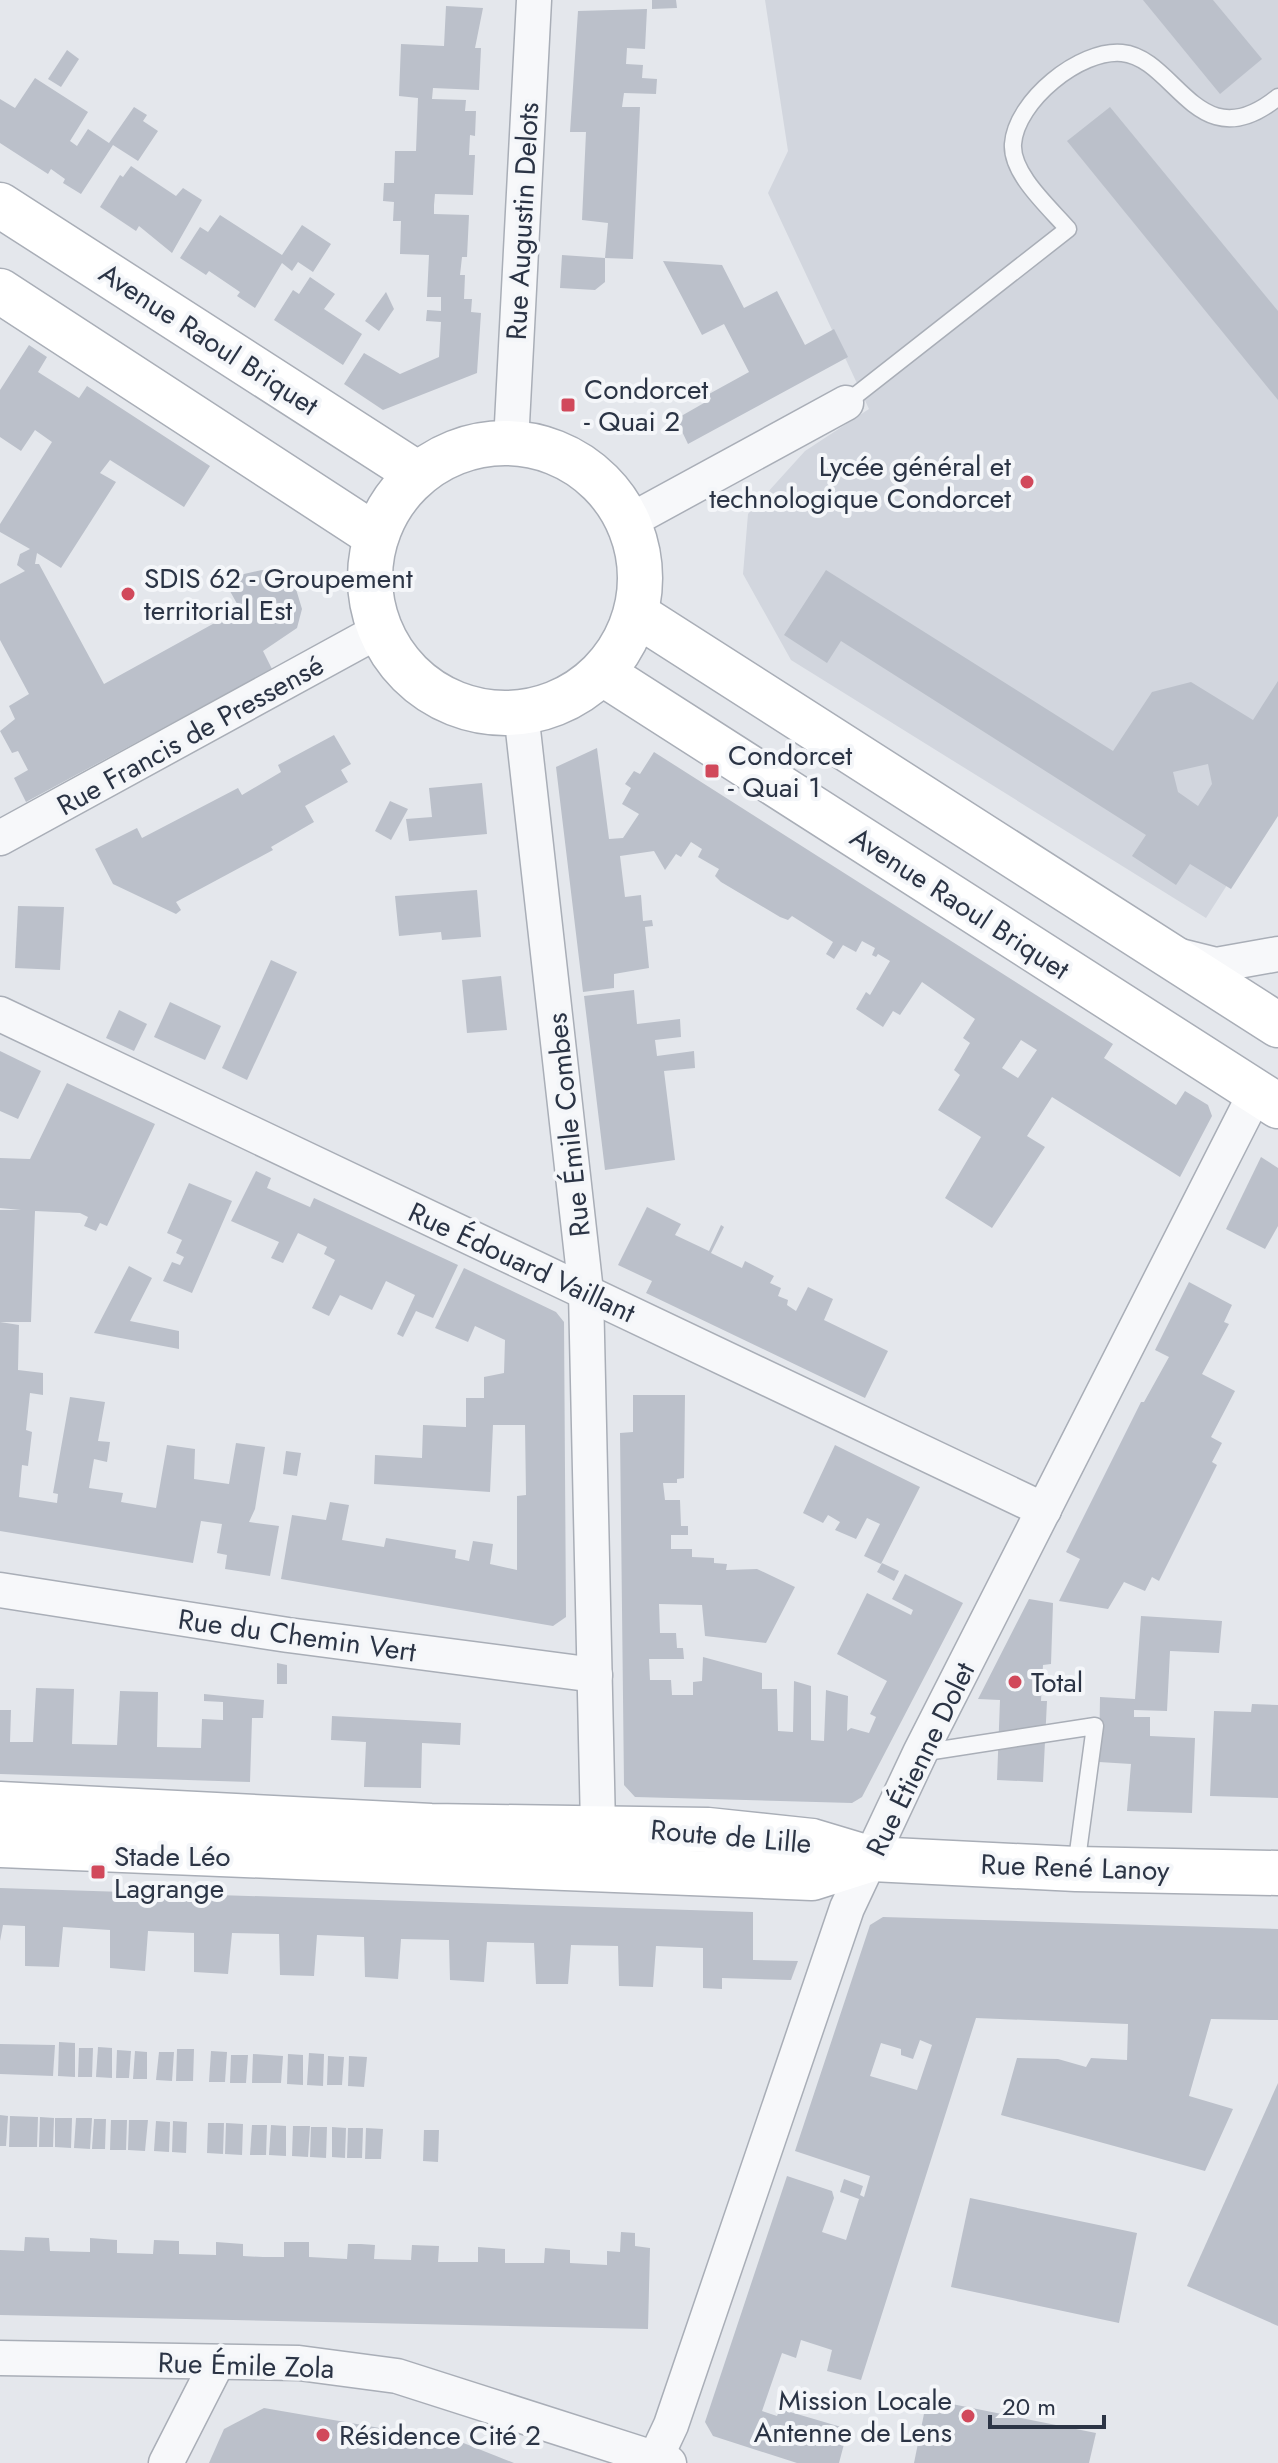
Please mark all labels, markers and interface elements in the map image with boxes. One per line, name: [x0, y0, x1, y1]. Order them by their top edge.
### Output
street label: Rue Augustin Delots: [496, 101, 549, 341]
street label: Avenue Raoul Briquet: [91, 253, 327, 426]
place label: Condorcet - Quai 2: [584, 369, 708, 442]
marker: Condorcet - Quai 2: [559, 396, 577, 414]
place label: Lycée général et technologique Condorcet: [709, 446, 1011, 519]
marker: Lycée général et technologique Condorcet: [1018, 473, 1036, 491]
place label: SDIS 62 - Groupement territorial Est: [144, 558, 413, 631]
marker: SDIS 62 - Groupement territorial Est: [119, 585, 137, 603]
street label: Rue Francis de Pressensé: [49, 645, 331, 826]
place label: Condorcet - Quai 1: [728, 735, 852, 808]
marker: Condorcet - Quai 1: [703, 762, 721, 780]
street label: Avenue Raoul Briquet: [842, 817, 1078, 990]
street label: Rue Émile Combes: [536, 1011, 601, 1239]
street label: Rue Édouard Vaillant: [402, 1192, 642, 1333]
street label: Rue du Chemin Vert: [175, 1599, 419, 1673]
street label: Rue Étienne Dolet: [856, 1655, 985, 1863]
place label: Total: [1031, 1662, 1083, 1703]
marker: Total: [1006, 1673, 1024, 1691]
street label: Route de Lille: [649, 1809, 813, 1864]
place label: Stade Léo Lagrange: [114, 1836, 231, 1909]
street label: Rue René Lanoy: [980, 1844, 1171, 1891]
marker: Stade Léo Lagrange: [89, 1863, 107, 1881]
street label: Rue Émile Zola: [157, 2342, 335, 2389]
scale bar: [990, 2379, 1104, 2429]
place label: Mission Locale Antenne de Lens: [754, 2380, 952, 2453]
text: 20 m: [1002, 2389, 1056, 2424]
marker: Mission Locale Antenne de Lens: [959, 2407, 977, 2425]
place label: Résidence Cité 2: [339, 2415, 541, 2456]
marker: Résidence Cité 2: [314, 2426, 332, 2444]

